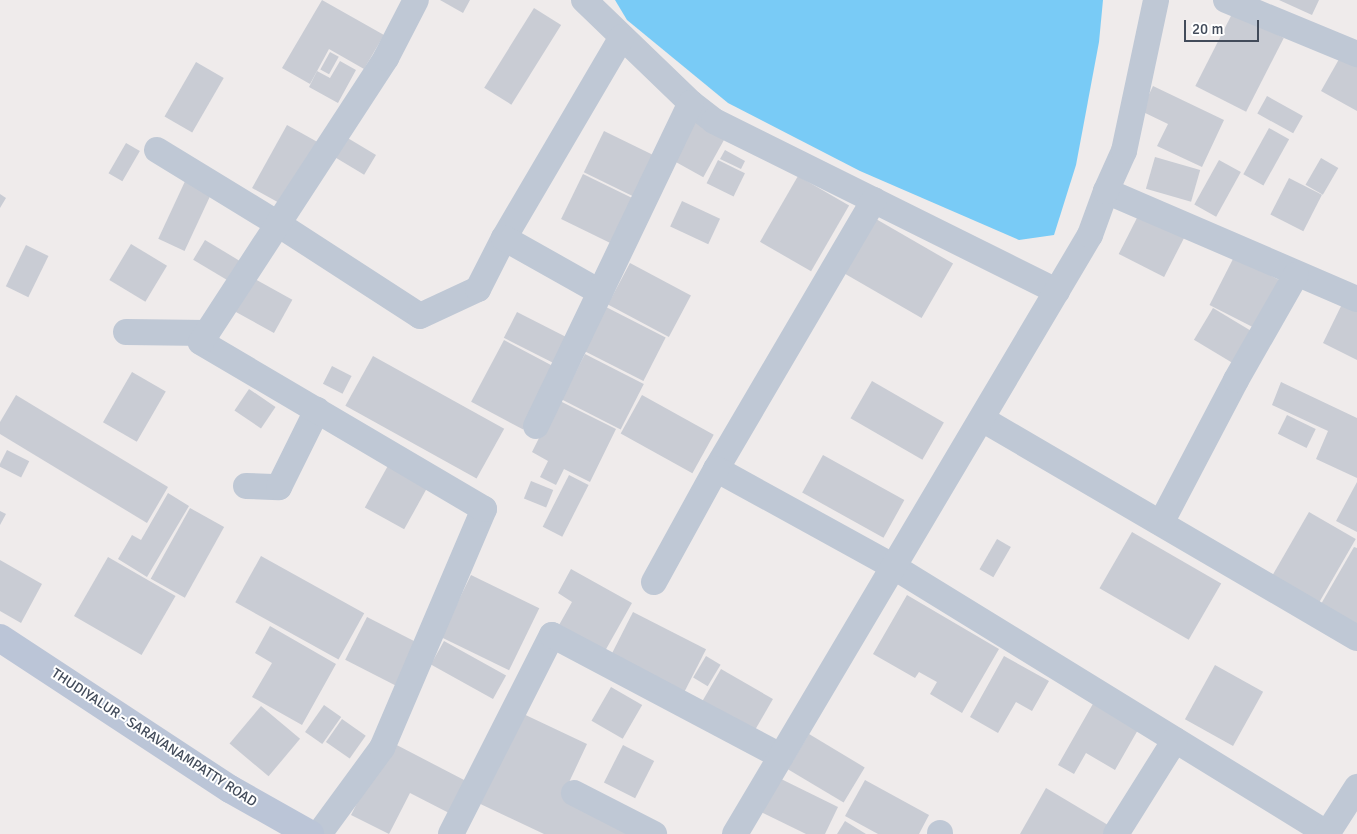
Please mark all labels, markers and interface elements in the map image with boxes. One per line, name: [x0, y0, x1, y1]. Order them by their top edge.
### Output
scale bar: [1187, 10, 1262, 42]
text: 20 m: [1192, 20, 1223, 38]
street label: THUDIYALUR - SARAVANAMPATTY ROAD: [48, 665, 260, 811]

